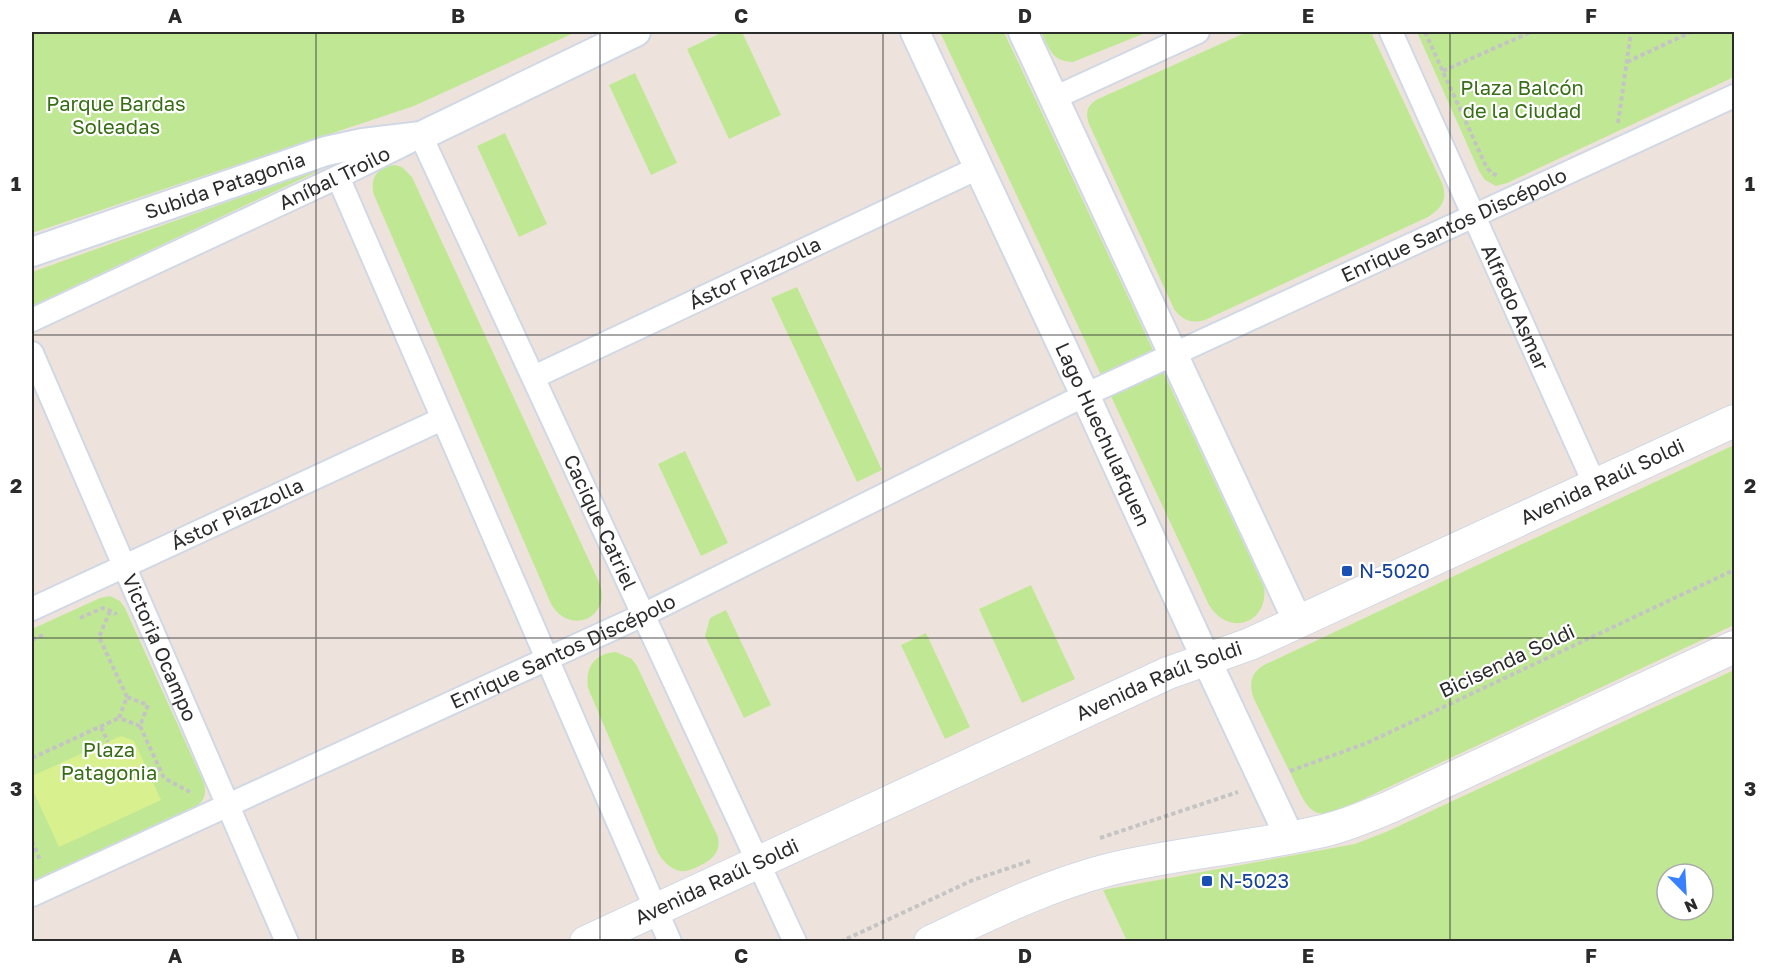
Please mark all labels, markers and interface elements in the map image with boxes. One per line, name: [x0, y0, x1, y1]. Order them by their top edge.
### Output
text: A: [168, 3, 182, 27]
text: B: [451, 3, 465, 27]
text: C: [734, 3, 748, 27]
text: D: [1018, 3, 1032, 27]
text: E: [1302, 3, 1314, 27]
text: F: [1585, 3, 1597, 27]
park label: Plaza Balcón de la Ciudad: [1460, 75, 1584, 122]
park label: Parque Bardas Soleadas: [46, 91, 186, 138]
street label: Aníbal Troilo: [275, 140, 393, 214]
street label: Subida Patagonia: [141, 146, 308, 223]
street label: Enrique Santos Discépolo: [1337, 162, 1570, 286]
text: 1: [11, 171, 21, 195]
text: 1: [1745, 171, 1755, 195]
street label: Ástor Piazzolla: [684, 231, 824, 314]
street label: Alfredo Asmar: [1477, 240, 1555, 374]
street label: Lago Huechulafquen: [1051, 338, 1156, 530]
street label: Avenida Raúl Soldi: [1516, 433, 1688, 529]
street label: Cacique Catriel: [559, 450, 643, 593]
street label: Ástor Piazzolla: [167, 472, 307, 554]
text: 2: [10, 473, 22, 497]
text: 2: [1744, 473, 1756, 497]
place label: N-5020: [1359, 558, 1430, 582]
marker: N-5020: [1340, 564, 1354, 578]
street label: Victoria Ocampo: [118, 570, 203, 725]
street label: Enrique Santos Discépolo: [446, 588, 679, 713]
street label: Bicisenda Soldi: [1435, 618, 1578, 702]
street label: Avenida Raúl Soldi: [1072, 635, 1245, 725]
park label: Plaza Patagonia: [61, 737, 157, 784]
text: 3: [10, 776, 22, 800]
text: 3: [1744, 776, 1756, 800]
street label: Avenida Raúl Soldi: [631, 832, 802, 929]
north arrow: [1655, 862, 1715, 922]
place label: N-5023: [1219, 868, 1289, 892]
marker: N-5023: [1200, 874, 1214, 888]
text: N: [1681, 894, 1701, 917]
text: A: [168, 943, 182, 967]
text: B: [451, 943, 465, 967]
text: C: [734, 943, 748, 967]
text: D: [1018, 943, 1032, 967]
text: E: [1302, 943, 1314, 967]
text: F: [1585, 943, 1597, 967]

